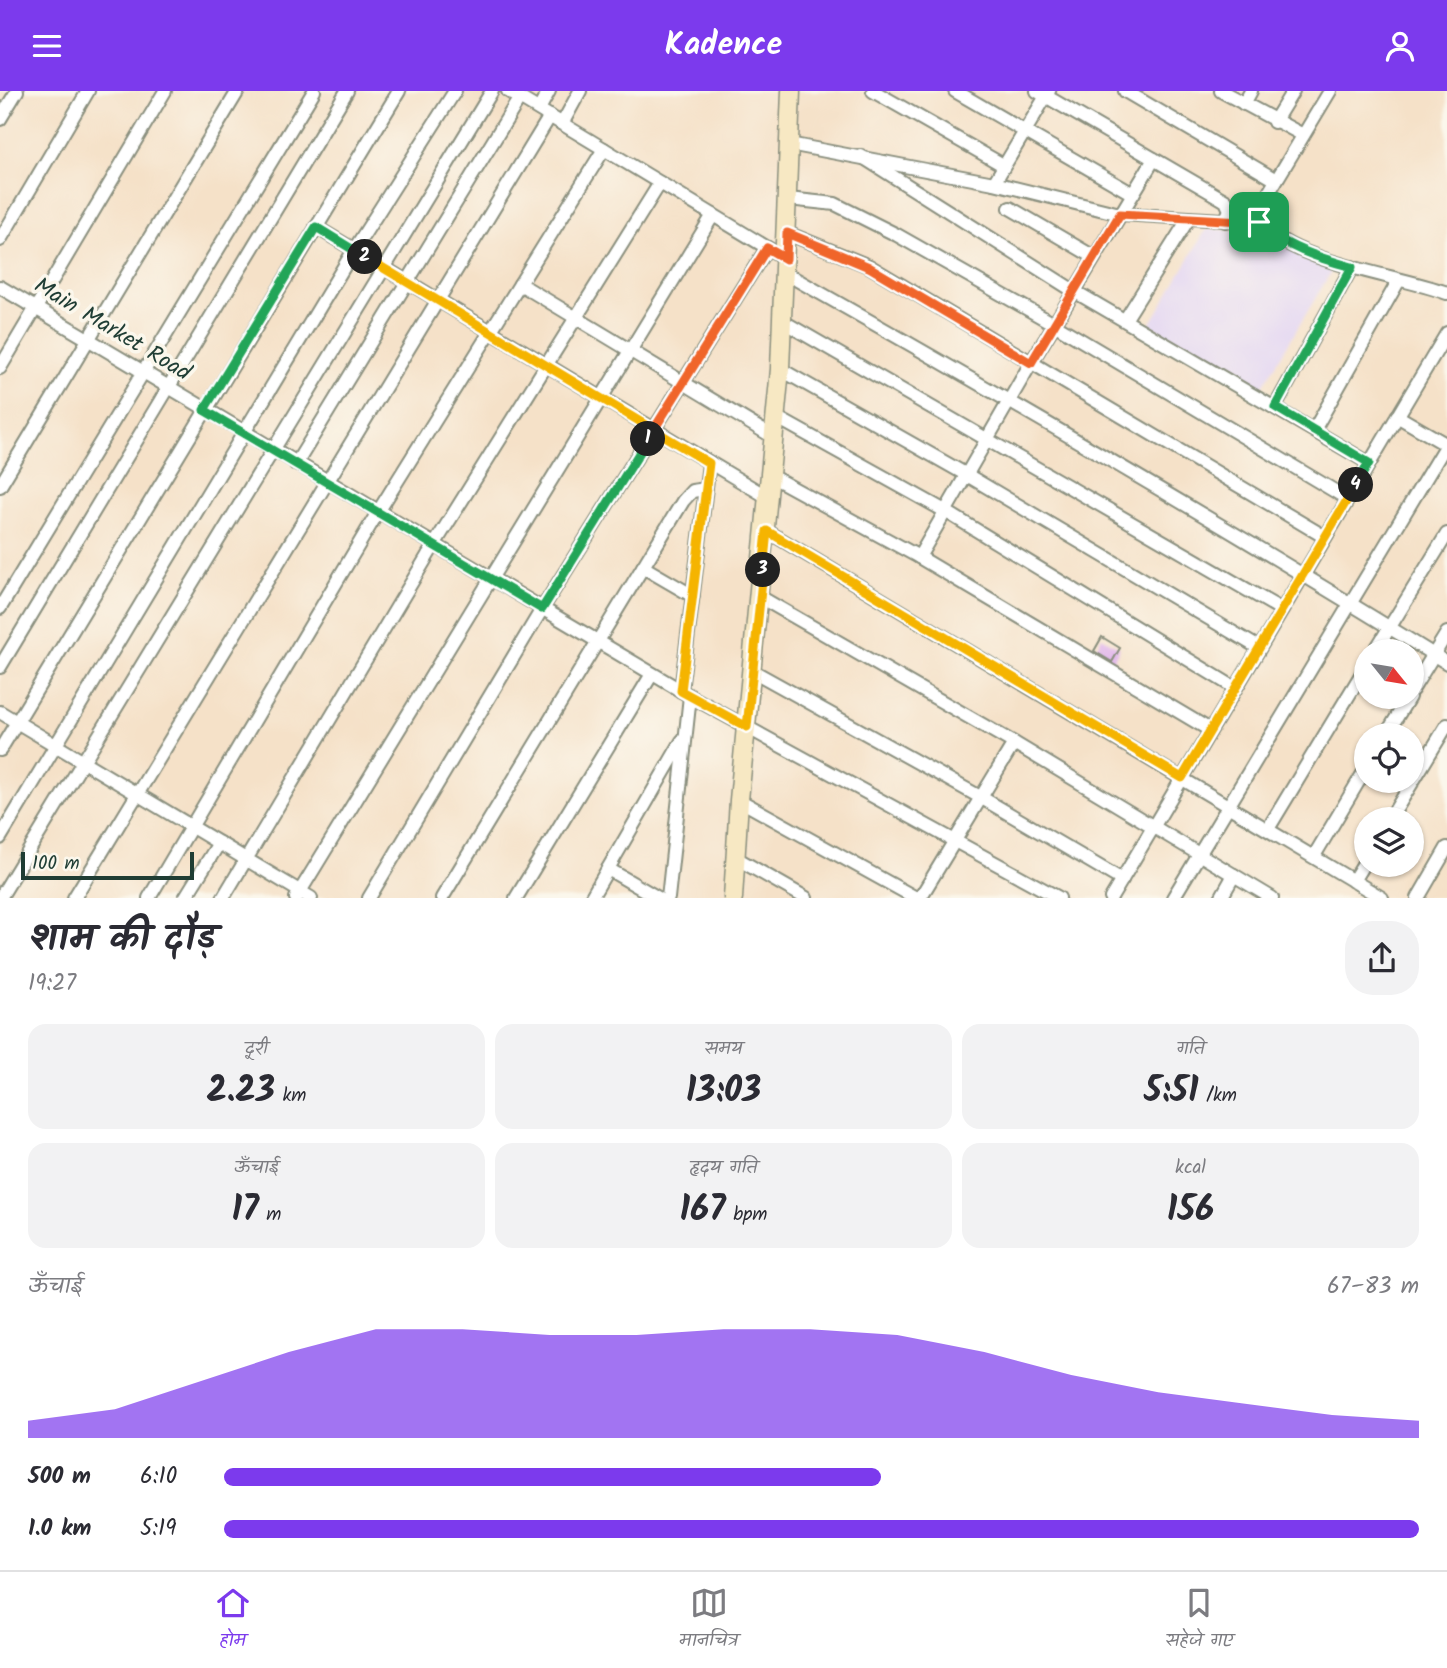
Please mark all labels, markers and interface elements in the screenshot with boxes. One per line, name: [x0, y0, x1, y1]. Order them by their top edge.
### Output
text: Kadence: [665, 20, 782, 71]
icon: menu: [28, 27, 66, 65]
icon: person: [1381, 27, 1419, 65]
pin: [1229, 192, 1289, 252]
icon: arrive: [1240, 203, 1278, 241]
pin: 2: [348, 239, 382, 275]
text: 2: [359, 241, 370, 271]
street label: Main Market Road: [27, 269, 198, 391]
pin: 1: [630, 421, 666, 457]
text: 1: [645, 423, 650, 453]
pin: 4: [1338, 467, 1374, 503]
text: 4: [1350, 469, 1361, 499]
pin: 3: [746, 553, 780, 587]
text: 3: [757, 554, 768, 584]
north arrow: [1354, 639, 1424, 709]
map controls: [1354, 639, 1424, 877]
button: locate: [1354, 723, 1424, 793]
button: layers: [1354, 807, 1424, 877]
scale bar: [21, 849, 194, 881]
text: 100 m: [32, 849, 80, 879]
text: शाम की दौड़: [28, 910, 216, 970]
button: share: [1345, 921, 1419, 995]
text: 19:27: [28, 966, 76, 1002]
text: दूरी: [245, 1034, 268, 1064]
text: समय: [704, 1034, 743, 1064]
text: गति: [1176, 1034, 1205, 1064]
text: 2.23: [207, 1064, 275, 1120]
text: 13:03: [686, 1064, 761, 1120]
text: 5:51: [1144, 1064, 1199, 1120]
text: km: [275, 1081, 306, 1111]
text: /km: [1199, 1081, 1237, 1111]
text: ऊँचाई: [234, 1153, 279, 1183]
text: हृदय गति: [690, 1153, 757, 1183]
text: kcal: [1175, 1153, 1206, 1183]
text: 17: [232, 1183, 259, 1239]
text: 167: [680, 1183, 726, 1239]
text: 156: [1167, 1183, 1214, 1239]
text: m: [259, 1200, 281, 1230]
text: bpm: [726, 1200, 767, 1230]
text: ऊँचाई: [28, 1269, 83, 1305]
text: 67–83 m: [1327, 1269, 1419, 1305]
text: 500 m: [28, 1459, 91, 1495]
text: 6:10: [140, 1459, 177, 1495]
text: 1.0 km: [28, 1511, 91, 1547]
text: 5:19: [140, 1511, 176, 1547]
tab: होम: [214, 1584, 252, 1656]
tab: मानचित्र: [679, 1584, 738, 1656]
tab: सहेजे गए: [1165, 1584, 1233, 1656]

